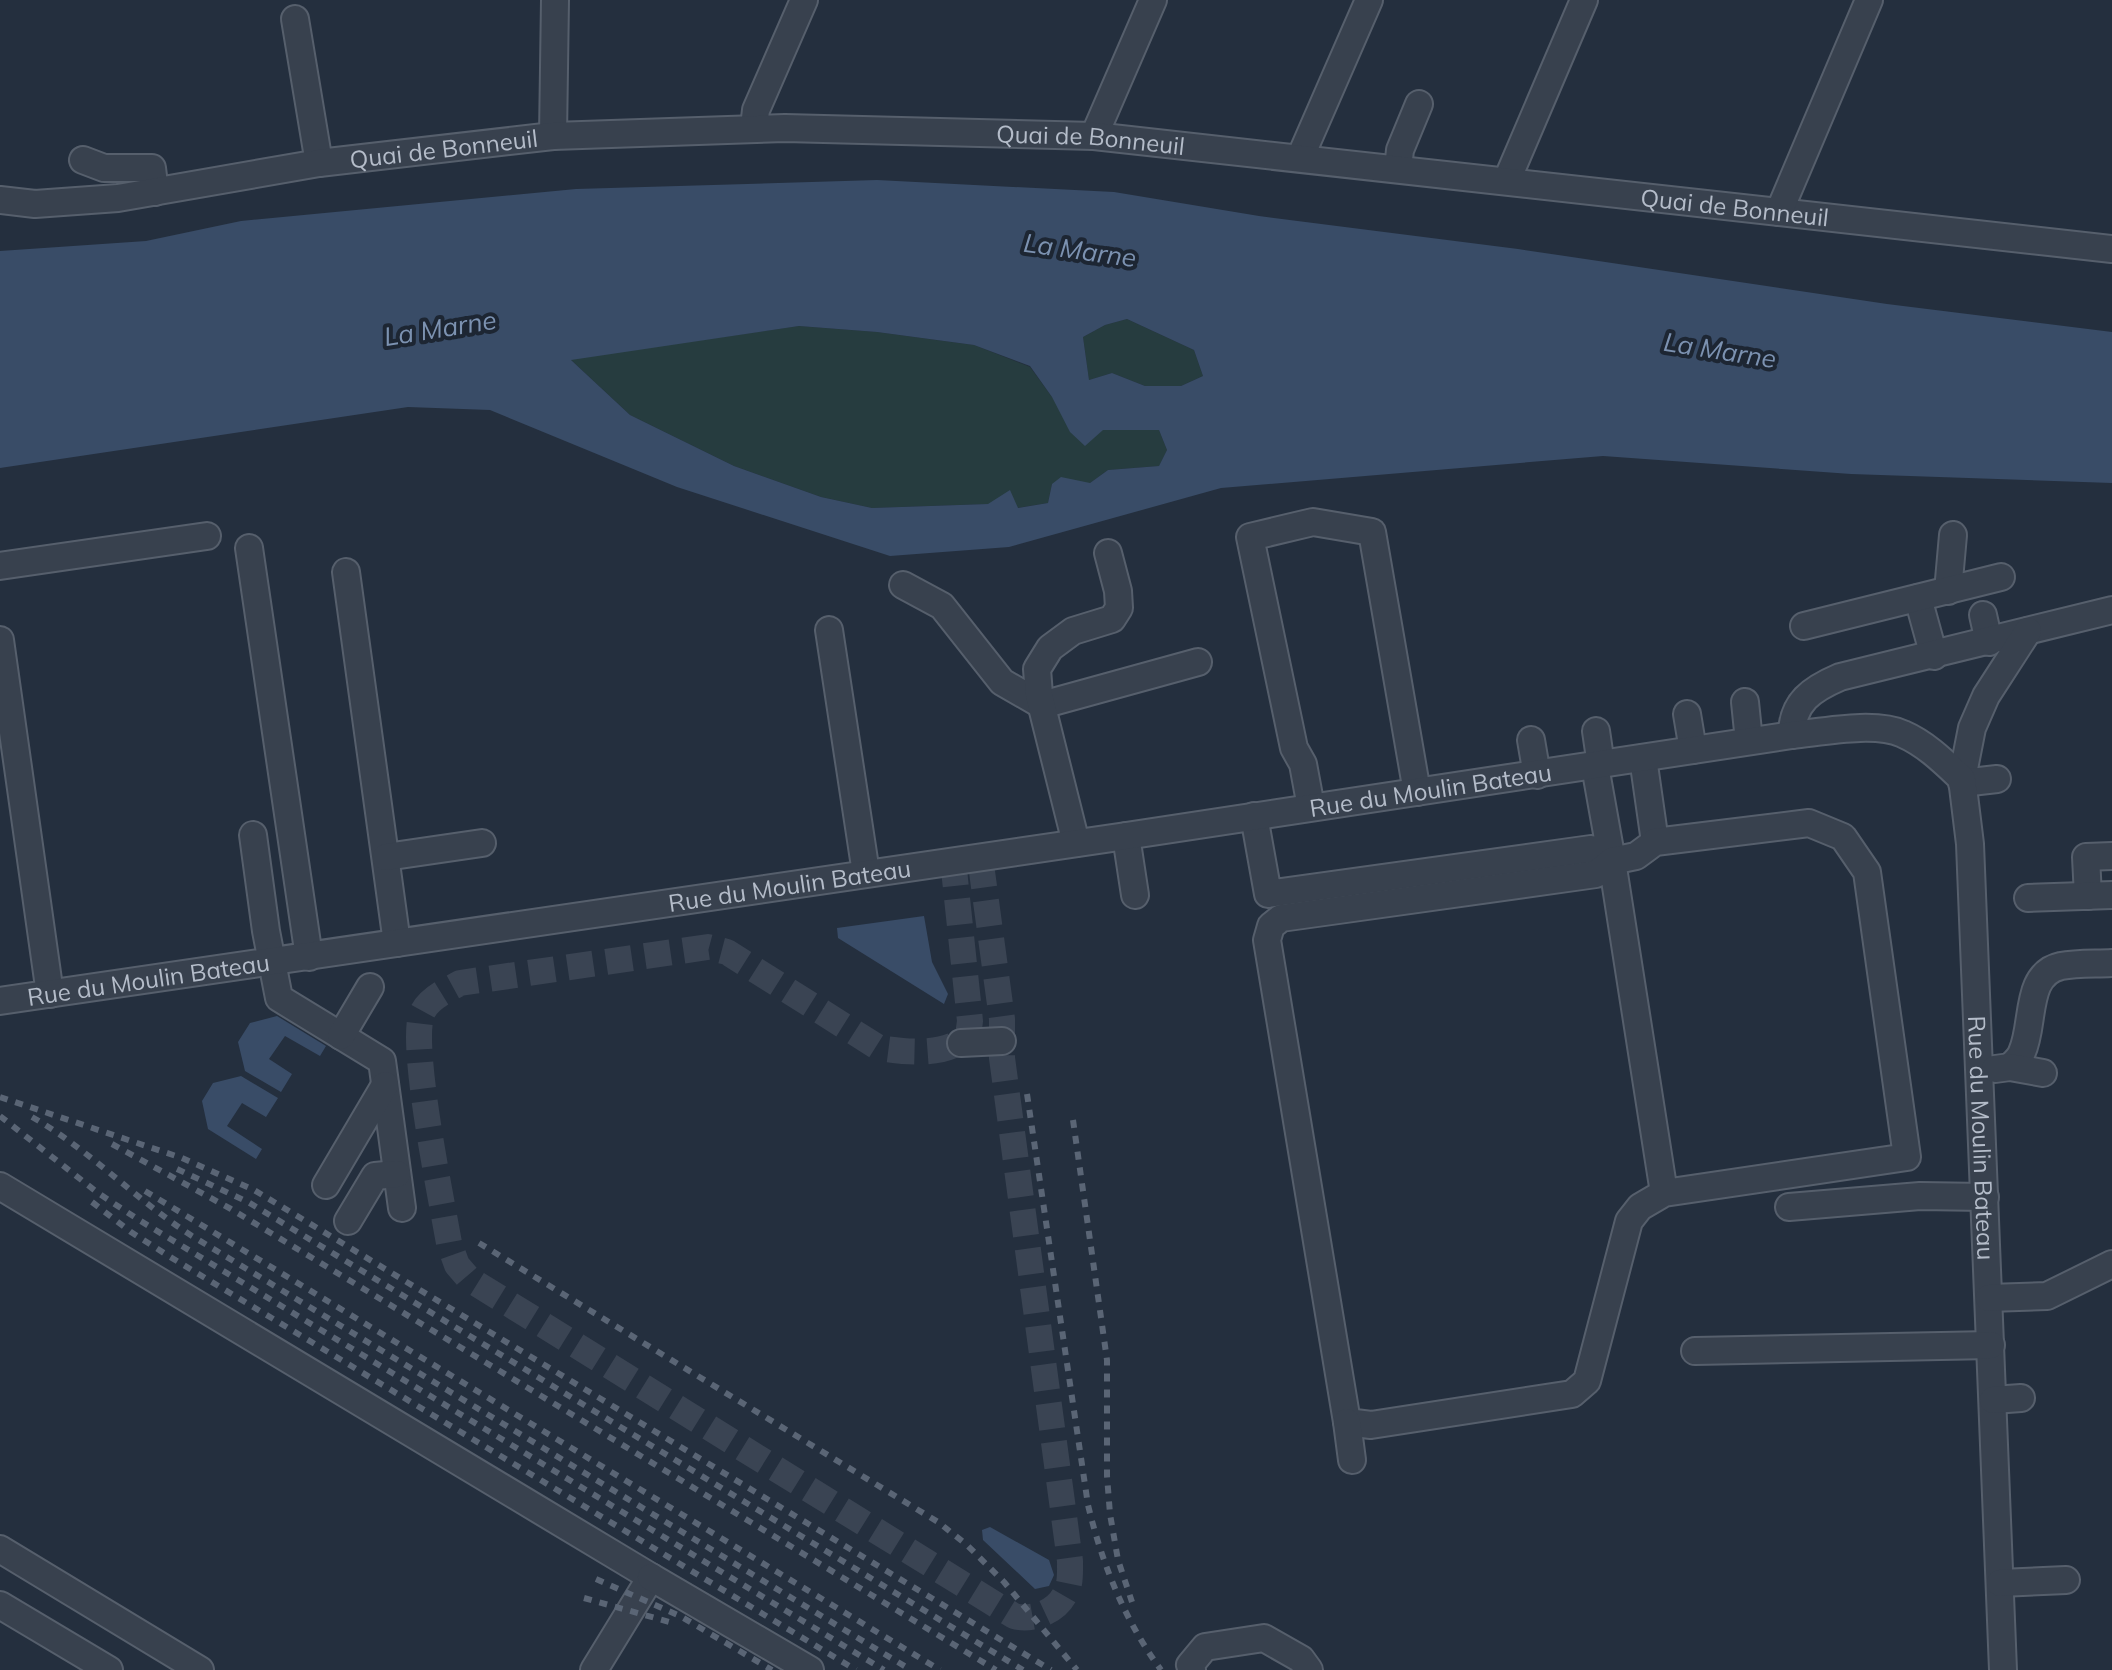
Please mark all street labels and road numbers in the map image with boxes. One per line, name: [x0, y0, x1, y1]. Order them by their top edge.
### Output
street label: Quai de Bonneuil: [996, 118, 1186, 161]
street label: Quai de Bonneuil: [348, 123, 539, 174]
street label: Quai de Bonneuil: [1639, 182, 1830, 232]
street label: Rue du Moulin Bateau: [1307, 757, 1554, 823]
street label: Rue du Moulin Bateau: [666, 853, 913, 918]
street label: Rue du Moulin Bateau: [25, 947, 272, 1012]
street label: Rue du Moulin Bateau: [1962, 1015, 2002, 1261]

